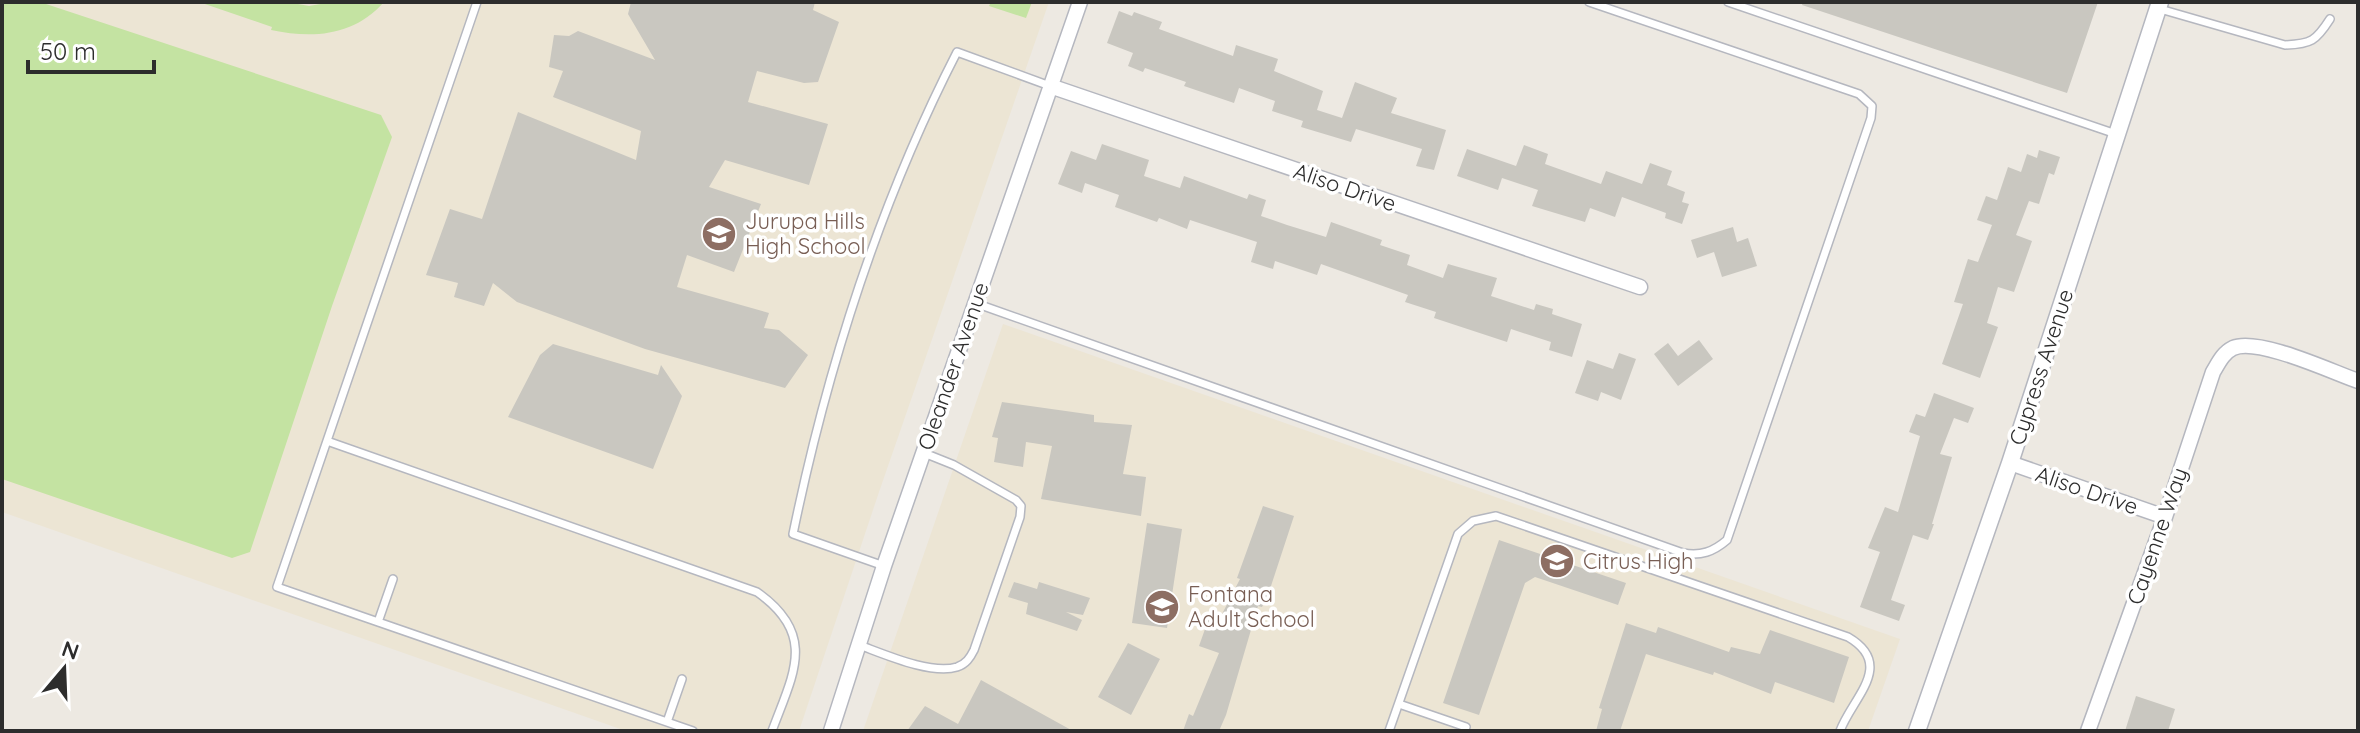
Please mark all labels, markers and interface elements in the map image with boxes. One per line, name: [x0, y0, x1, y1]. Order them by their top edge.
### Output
scale bar: [28, 24, 154, 74]
text: 50 m: [40, 36, 96, 66]
street label: Aliso Drive: [1290, 156, 1400, 218]
place label: Jurupa Hills High School: [745, 207, 866, 260]
school or university icon: Jurupa Hills High School: [700, 215, 738, 253]
street label: Oleander Avenue: [911, 278, 995, 454]
street label: Cypress Avenue: [2003, 285, 2079, 449]
street label: Aliso Drive: [2032, 459, 2142, 521]
street label: Cayenne Way: [2120, 464, 2194, 608]
school or university icon: Citrus High: [1538, 542, 1576, 580]
place label: Citrus High: [1583, 547, 1694, 575]
place label: Fontana Adult School: [1188, 580, 1315, 633]
school or university icon: Fontana Adult School: [1143, 588, 1181, 626]
north arrow: [24, 629, 104, 709]
text: N: [58, 634, 83, 666]

